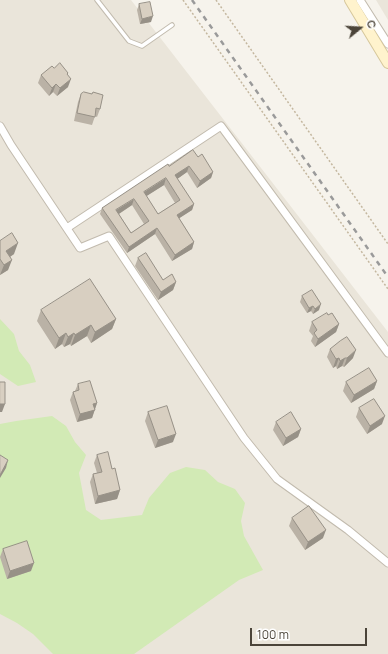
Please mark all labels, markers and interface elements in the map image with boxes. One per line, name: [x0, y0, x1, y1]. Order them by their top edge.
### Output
north arrow: [340, 8, 380, 48]
text: С: [363, 18, 380, 30]
scale bar: [252, 620, 369, 646]
text: 100 m: [257, 626, 289, 643]

